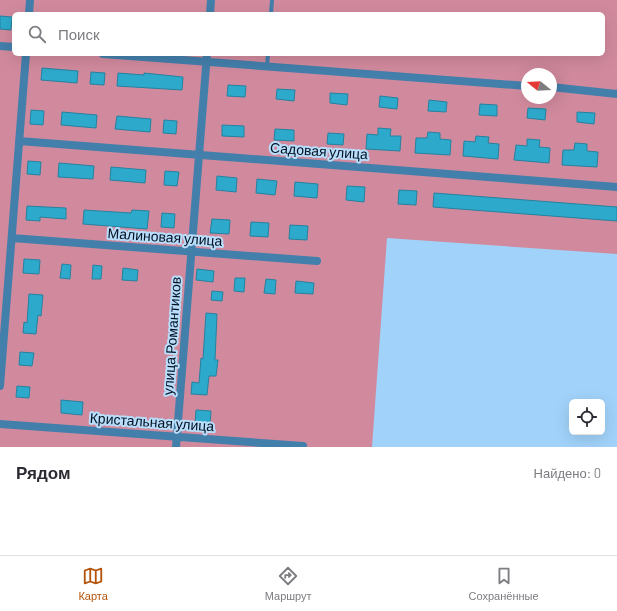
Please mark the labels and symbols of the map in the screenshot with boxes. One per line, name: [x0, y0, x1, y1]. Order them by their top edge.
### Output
north arrow: [521, 68, 557, 104]
street label: Садовая улица: [270, 139, 369, 162]
street label: Малиновая улица: [107, 224, 223, 249]
street label: улица Романтиков: [159, 276, 184, 396]
street label: Кристальная улица: [89, 409, 215, 434]

